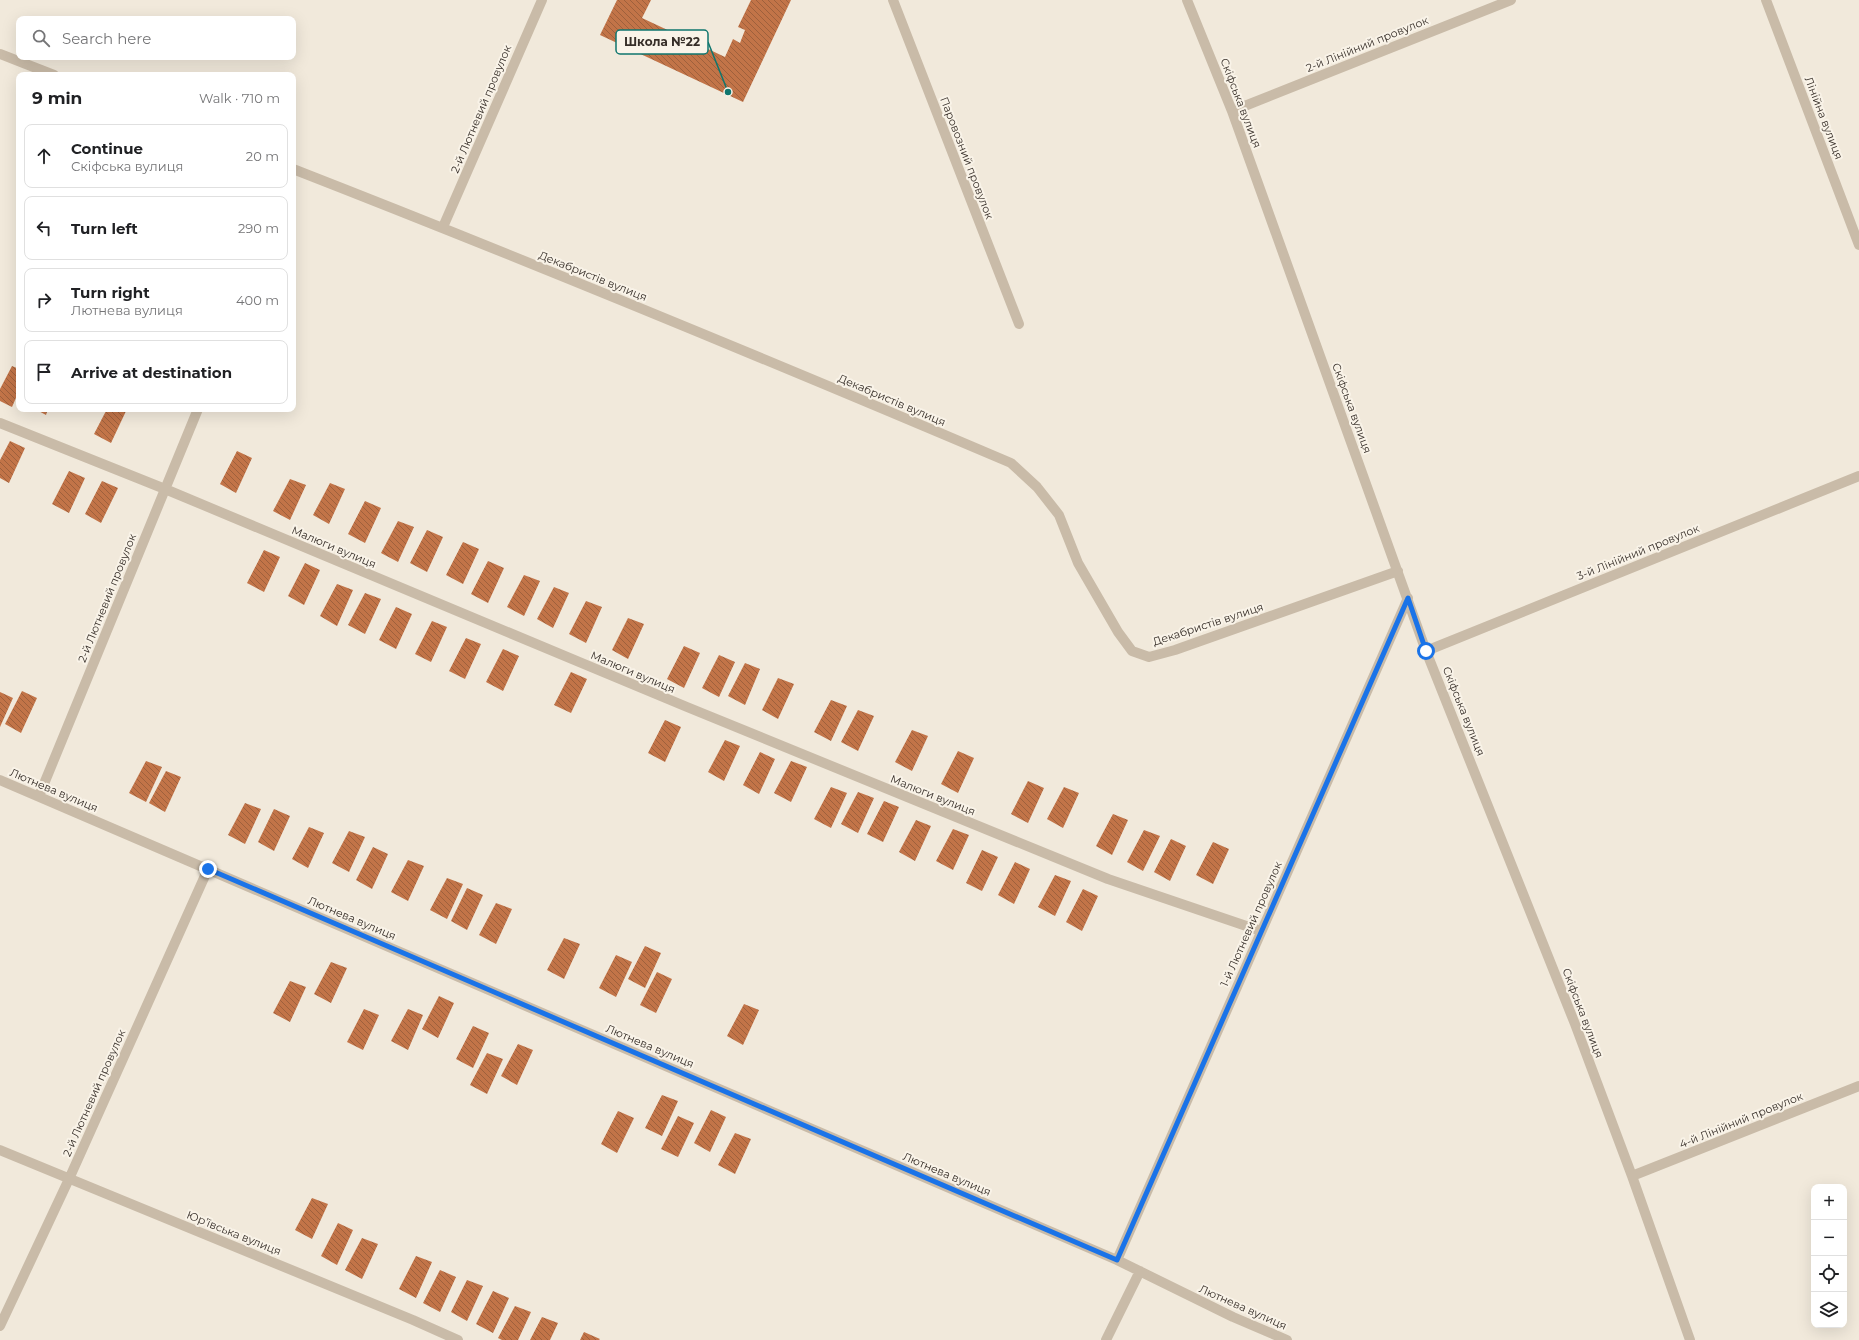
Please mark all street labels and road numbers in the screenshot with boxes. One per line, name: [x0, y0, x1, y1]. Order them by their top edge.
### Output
street label: 2-й Лінійний провулок: [1304, 13, 1431, 75]
street label: 2-й Лютневий провулок: [448, 42, 515, 175]
street label: Скіфська вулиця: [1217, 56, 1265, 150]
street label: Лінійна вулиця: [1802, 75, 1846, 161]
street label: Паровозний провулок: [937, 95, 997, 222]
street label: Декабристів вулиця: [537, 248, 649, 304]
street label: Скіфська вулиця: [1329, 361, 1375, 455]
street label: Декабристів вулиця: [836, 371, 948, 429]
street label: 3-й Лінійний провулок: [1575, 521, 1702, 583]
street label: Малюги вулиця: [290, 523, 378, 571]
street label: 2-й Лютневий провулок: [75, 531, 140, 664]
street label: Декабристів вулиця: [1151, 599, 1265, 649]
street label: Малюги вулиця: [589, 648, 677, 696]
street label: Скіфська вулиця: [1440, 664, 1488, 758]
street label: Лютнева вулиця: [8, 765, 100, 815]
street label: Малюги вулиця: [888, 772, 978, 818]
street label: 1-й Лютневий провулок: [1217, 859, 1285, 989]
street label: Лютнева вулиця: [306, 893, 398, 943]
street label: Скіфська вулиця: [1559, 966, 1607, 1060]
street label: Лютнева вулиця: [604, 1021, 696, 1071]
street label: 2-й Лютневий провулок: [60, 1027, 129, 1159]
street label: 4-й Лінійний провулок: [1677, 1089, 1805, 1151]
street label: Лютнева вулиця: [901, 1149, 993, 1199]
street label: Юр’ївська вулиця: [185, 1208, 283, 1258]
street label: Лютнева вулиця: [1197, 1281, 1289, 1333]

